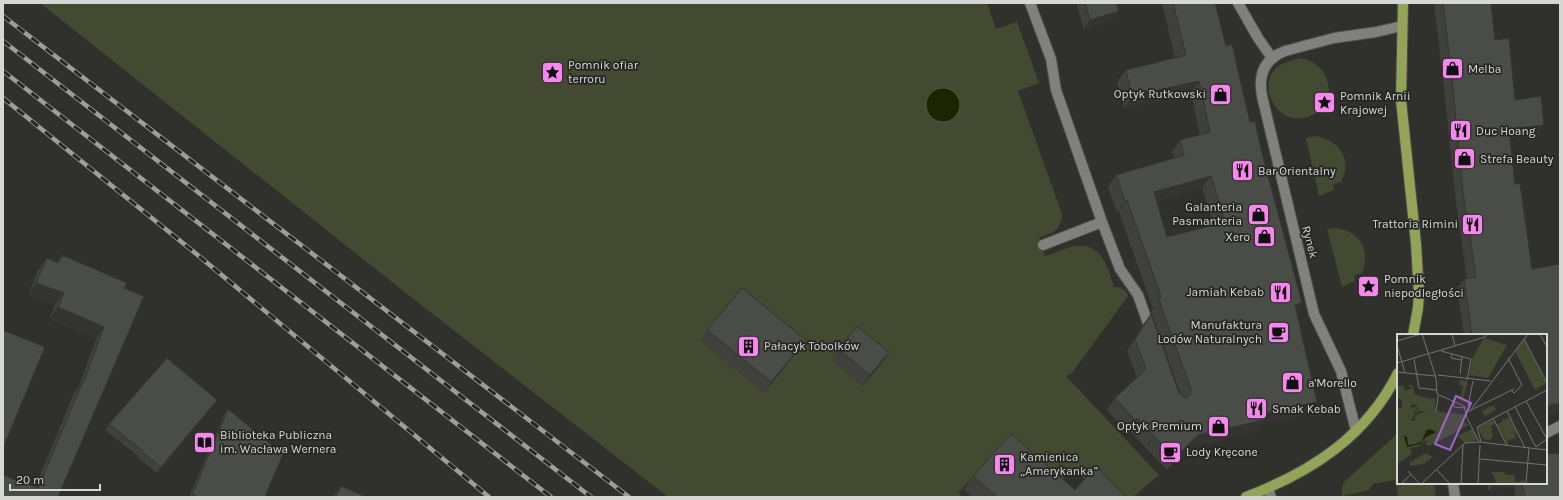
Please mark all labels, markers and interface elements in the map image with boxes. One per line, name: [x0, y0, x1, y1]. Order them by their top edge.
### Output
shop icon: Melba: [1440, 56, 1466, 82]
place label: Pomnik ofiar terroru: [568, 58, 639, 86]
place icon: Pomnik ofiar terroru: [540, 59, 566, 85]
place label: Melba: [1468, 62, 1501, 76]
shop icon: Optyk Rutkowski: [1208, 81, 1234, 107]
place label: Optyk Rutkowski: [1114, 87, 1206, 101]
place label: Pomnik Arnii Krajowej: [1340, 89, 1410, 117]
place icon: Pomnik Arnii Krajowej: [1311, 90, 1337, 116]
restaurant icon: Duc Hoang: [1447, 118, 1473, 144]
place label: Duc Hoang: [1476, 124, 1536, 138]
shop icon: Strefa Beauty: [1451, 146, 1477, 172]
place label: Strefa Beauty: [1480, 152, 1554, 166]
restaurant icon: Bar Orientalny: [1229, 158, 1255, 184]
place label: Bar Orientalny: [1258, 164, 1336, 178]
place label: Galanteria Pasmanteria: [1172, 200, 1242, 228]
shop icon: Galanteria Pasmanteria: [1245, 201, 1271, 227]
restaurant icon: Trattoria Rimini: [1460, 211, 1486, 237]
place label: Trattoria Rimini: [1372, 217, 1458, 231]
shop icon: Xero: [1252, 224, 1278, 250]
street label: Rynek: [1299, 224, 1321, 260]
place label: Xero: [1225, 230, 1250, 244]
place label: Pomnik niepodległości: [1384, 272, 1464, 300]
place icon: Pomnik niepodległości: [1356, 273, 1382, 299]
restaurant icon: Jamiah Kebab: [1267, 279, 1293, 305]
place label: Jamiah Kebab: [1187, 285, 1264, 299]
place label: Manufaktura Lodów Naturalnych: [1157, 318, 1262, 346]
cafe icon: Manufaktura Lodów Naturalnych: [1265, 319, 1291, 345]
building icon: Pałacyk Tobolków: [736, 333, 762, 359]
inset map: [1397, 334, 1547, 484]
place label: Pałacyk Tobolków: [764, 339, 860, 353]
shop icon: a'Morello: [1279, 370, 1305, 396]
place label: a'Morello: [1308, 376, 1357, 390]
restaurant icon: Smak Kebab: [1243, 396, 1269, 422]
place label: Smak Kebab: [1272, 402, 1341, 416]
shop icon: Optyk Premium: [1205, 413, 1231, 439]
place label: Optyk Premium: [1117, 419, 1202, 433]
place label: Biblioteka Publiczna im. Wacława Wernera: [220, 428, 336, 456]
library icon: Biblioteka Publiczna im. Wacława Wernera: [191, 429, 217, 455]
cafe icon: Lody Kręcone: [1158, 439, 1184, 465]
place label: Lody Kręcone: [1186, 445, 1258, 459]
place label: Kamienica „Amerykanka”: [1020, 450, 1098, 478]
building icon: Kamienica „Amerykanka”: [991, 451, 1017, 477]
scale bar: [10, 466, 100, 492]
text: 20 m: [16, 473, 44, 487]

